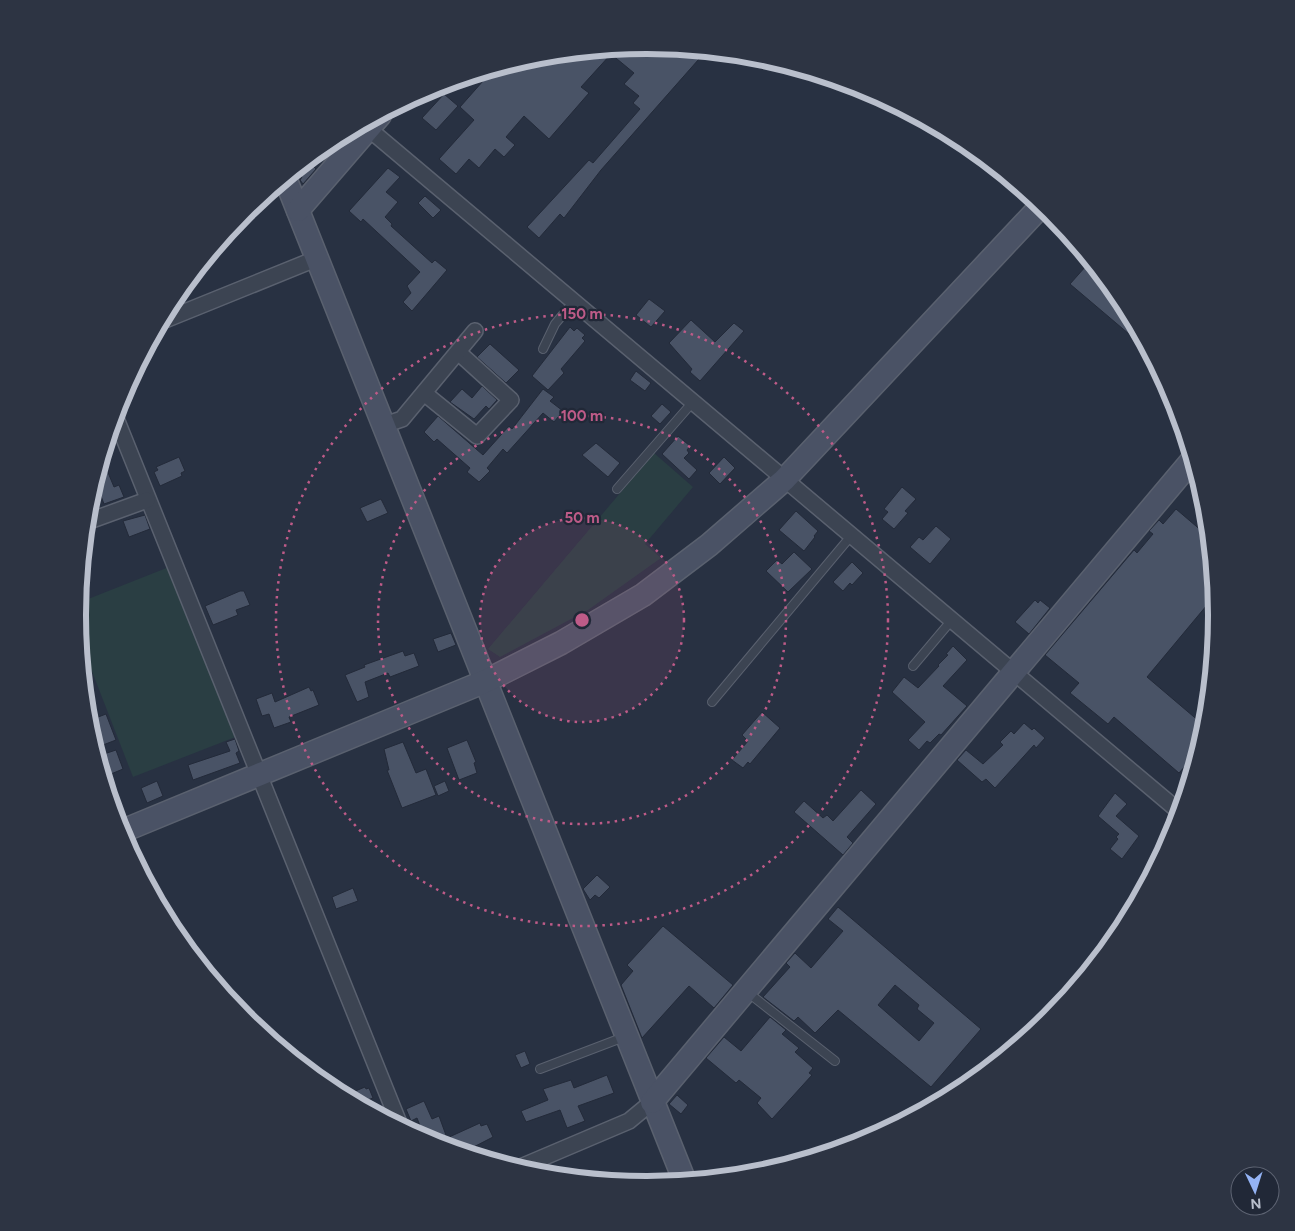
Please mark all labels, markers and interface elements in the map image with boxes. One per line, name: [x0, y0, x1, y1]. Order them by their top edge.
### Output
text: 150 m: [561, 305, 603, 323]
text: 100 m: [561, 407, 603, 425]
text: 50 m: [564, 509, 600, 527]
centre of rings: [573, 611, 591, 629]
north arrow: [1230, 1166, 1280, 1216]
text: N: [1250, 1195, 1262, 1212]

